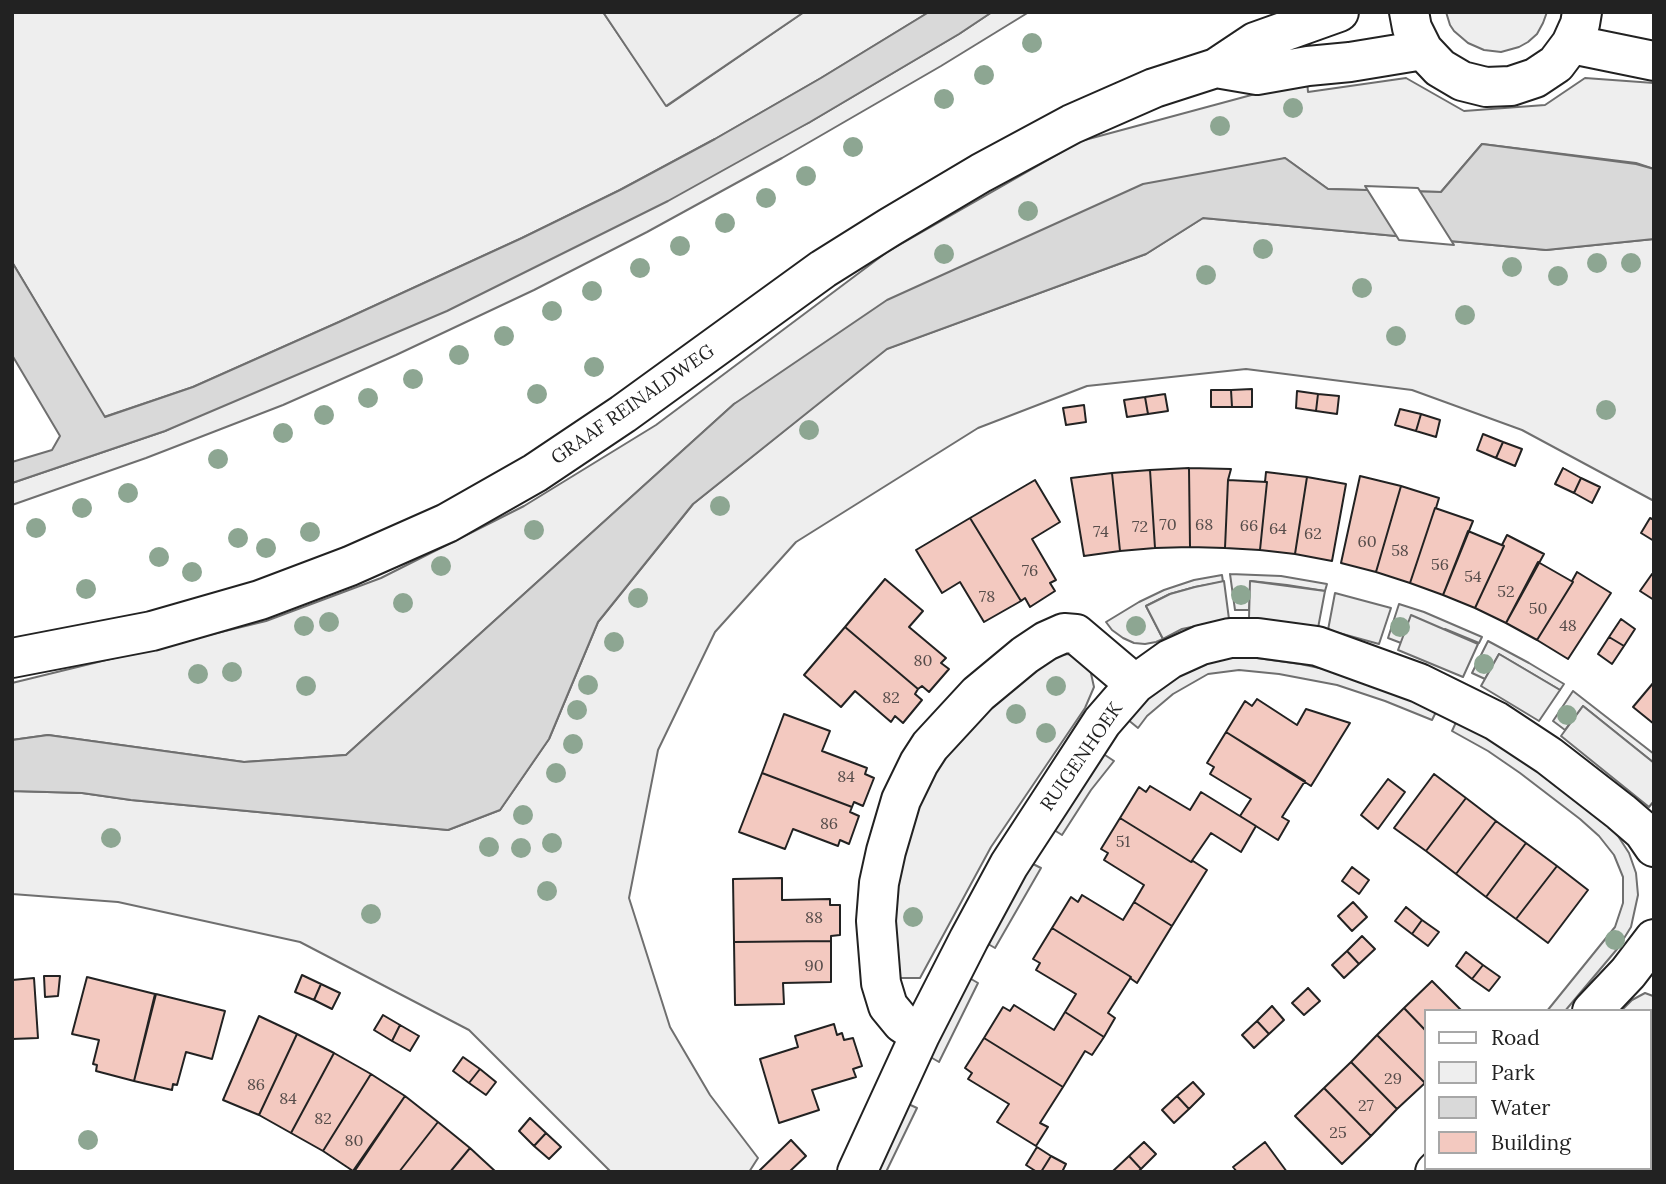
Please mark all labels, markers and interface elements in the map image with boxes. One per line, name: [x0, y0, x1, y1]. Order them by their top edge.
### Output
street label: GRAAF REINALDWEG: [547, 340, 719, 470]
house number: 70: [1159, 515, 1177, 535]
house number: 68: [1195, 515, 1213, 535]
house number: 66: [1240, 516, 1258, 536]
house number: 72: [1132, 517, 1148, 537]
house number: 64: [1269, 519, 1287, 539]
house number: 74: [1093, 522, 1109, 542]
house number: 62: [1304, 524, 1322, 544]
house number: 60: [1357, 532, 1377, 552]
house number: 58: [1391, 541, 1409, 561]
house number: 56: [1431, 555, 1449, 575]
house number: 76: [1022, 561, 1038, 581]
house number: 54: [1464, 567, 1482, 587]
house number: 52: [1497, 582, 1515, 602]
house number: 78: [979, 587, 995, 607]
house number: 50: [1529, 599, 1547, 619]
house number: 48: [1559, 616, 1577, 636]
house number: 80: [914, 651, 932, 671]
house number: 82: [882, 688, 900, 708]
street label: RUIGENHOEK: [1036, 698, 1128, 816]
house number: 84: [837, 767, 855, 787]
house number: 86: [820, 814, 838, 834]
house number: 51: [1116, 832, 1130, 852]
house number: 88: [805, 908, 823, 928]
house number: 90: [804, 956, 824, 976]
legend: [1424, 1009, 1652, 1170]
text: Road: [1491, 1024, 1540, 1051]
text: Park: [1491, 1059, 1535, 1086]
house number: 29: [1384, 1069, 1402, 1089]
house number: 86: [247, 1075, 265, 1095]
house number: 84: [279, 1089, 297, 1109]
text: Water: [1491, 1094, 1550, 1121]
house number: 27: [1358, 1096, 1374, 1116]
house number: 82: [314, 1109, 332, 1129]
house number: 25: [1329, 1123, 1347, 1143]
text: Building: [1491, 1129, 1571, 1156]
house number: 80: [345, 1131, 363, 1151]

